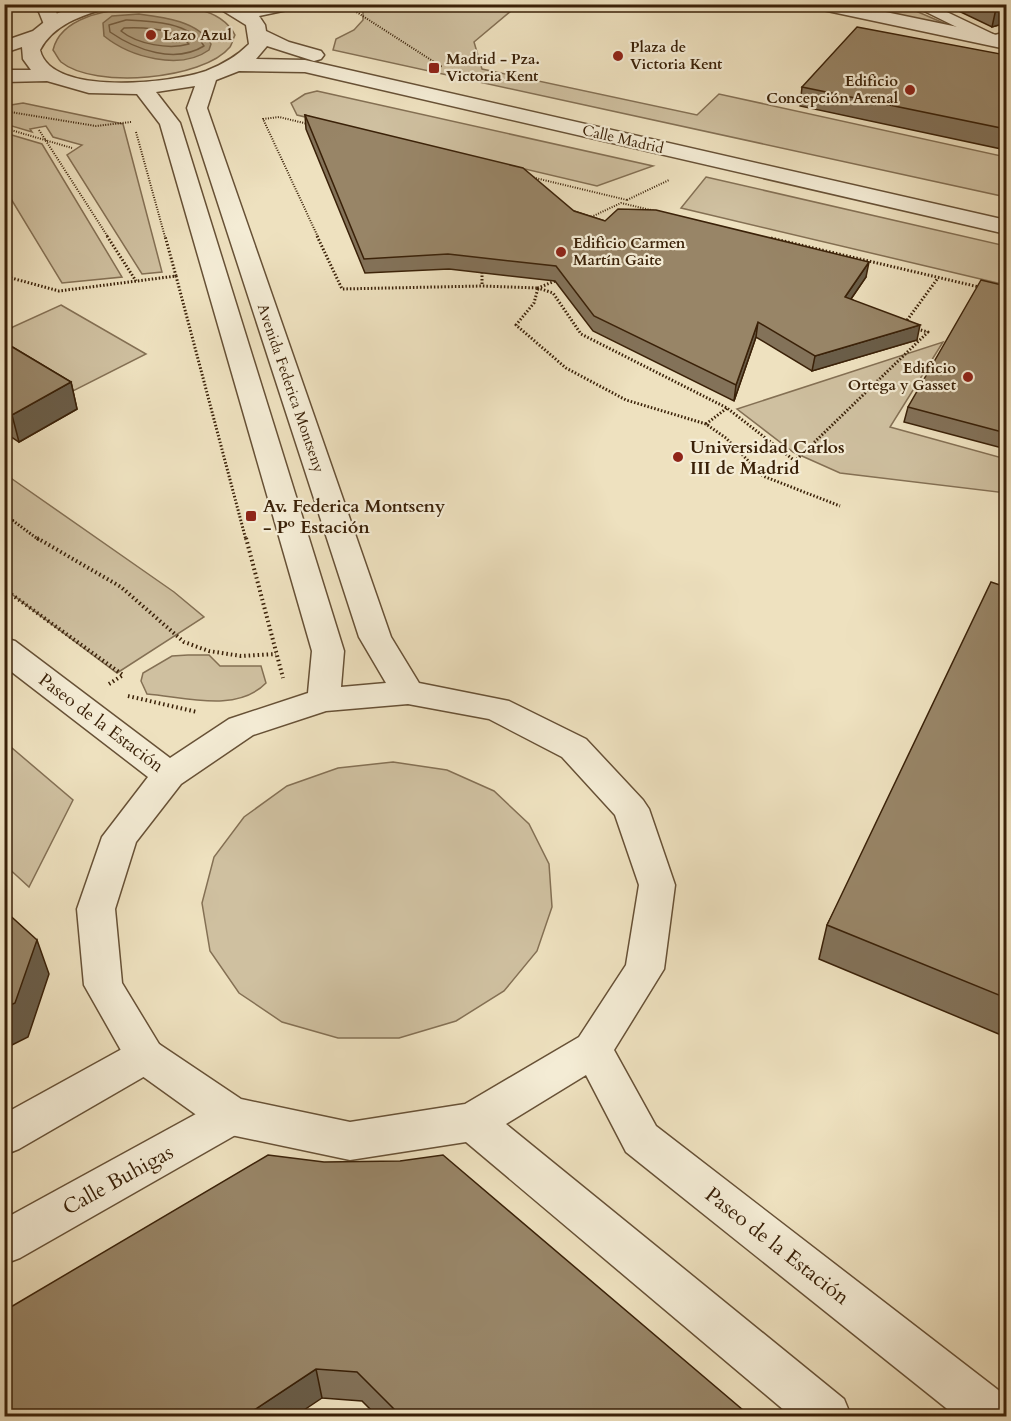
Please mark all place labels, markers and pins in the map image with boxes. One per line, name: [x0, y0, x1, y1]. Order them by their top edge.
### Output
place label: Lazo Azul: [163, 25, 232, 45]
marker: Lazo Azul: [144, 28, 158, 42]
place label: Plaza de Victoria Kent: [630, 37, 723, 74]
place label: Madrid - Pza. Victoria Kent: [446, 49, 540, 86]
marker: Plaza de Victoria Kent: [611, 49, 625, 63]
marker: Madrid - Pza. Victoria Kent: [427, 61, 441, 75]
place label: Edificio Concepción Arenal: [766, 71, 899, 108]
marker: Edificio Concepción Arenal: [903, 83, 917, 97]
place label: Edificio Carmen Martín Gaite: [573, 233, 686, 270]
marker: Edificio Carmen Martín Gaite: [554, 245, 568, 259]
place label: Edificio Ortega y Gasset: [848, 358, 957, 395]
marker: Edificio Ortega y Gasset: [961, 370, 975, 384]
place label: Universidad Carlos III de Madrid: [690, 435, 845, 481]
marker: Universidad Carlos III de Madrid: [671, 450, 685, 464]
place label: Av. Federica Montseny - Pº Estación: [263, 494, 446, 540]
marker: Av. Federica Montseny - Pº Estación: [244, 509, 258, 523]

